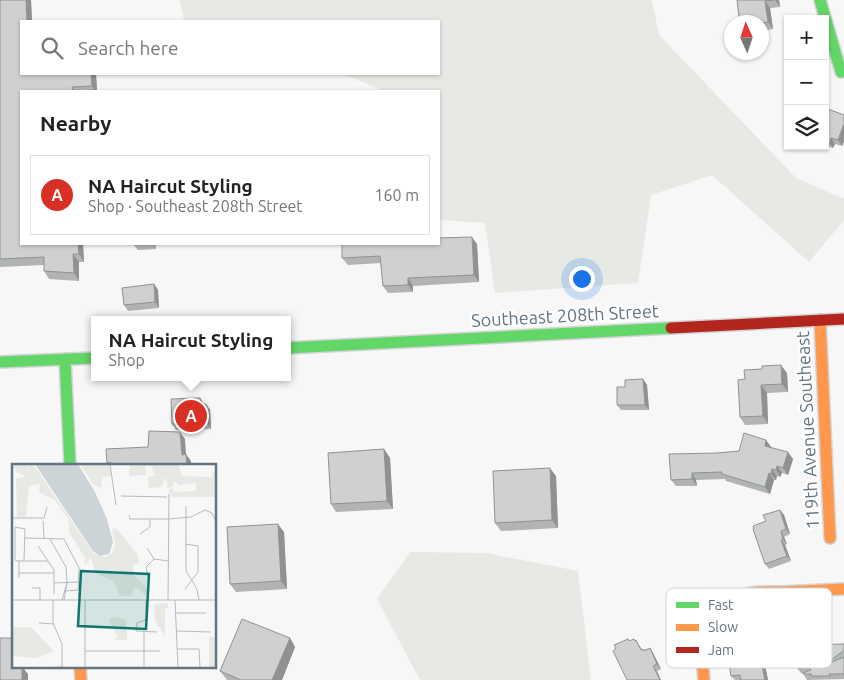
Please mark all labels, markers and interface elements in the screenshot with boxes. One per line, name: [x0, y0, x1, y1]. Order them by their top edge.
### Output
north arrow: [724, 15, 769, 60]
map controls: [784, 15, 829, 150]
button: +: [784, 15, 829, 60]
search box: [20, 20, 440, 75]
icon: search: [38, 34, 66, 62]
text: Search here: [78, 37, 178, 59]
button: −: [784, 60, 829, 105]
button: layers: [784, 105, 829, 150]
text: Nearby: [40, 111, 111, 135]
text: NA Haircut Styling: [88, 175, 253, 197]
text: A: [51, 186, 63, 204]
text: 160 m: [374, 186, 419, 204]
text: Shop · Southeast 208th Street: [88, 197, 303, 215]
your location: [569, 266, 595, 292]
street label: Southeast 208th Street: [471, 300, 659, 330]
popup: [91, 316, 291, 381]
text: NA Haircut Styling: [109, 329, 273, 351]
street label: 119th Avenue Southeast: [792, 330, 822, 530]
text: Shop: [109, 351, 145, 369]
pin: A: [175, 397, 207, 435]
inset map: [12, 464, 216, 668]
legend: [666, 588, 832, 668]
text: Fast: [708, 597, 734, 613]
text: Slow: [708, 619, 738, 635]
text: Jam: [708, 642, 734, 658]

